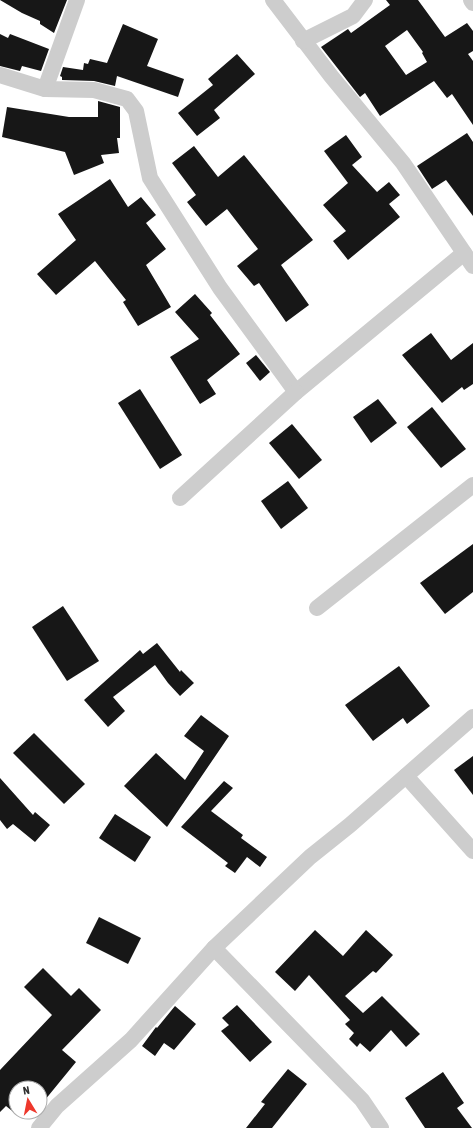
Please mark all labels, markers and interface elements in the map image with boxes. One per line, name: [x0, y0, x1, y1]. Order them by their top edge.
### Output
north arrow: [8, 1080, 48, 1120]
text: N: [22, 1084, 31, 1097]

